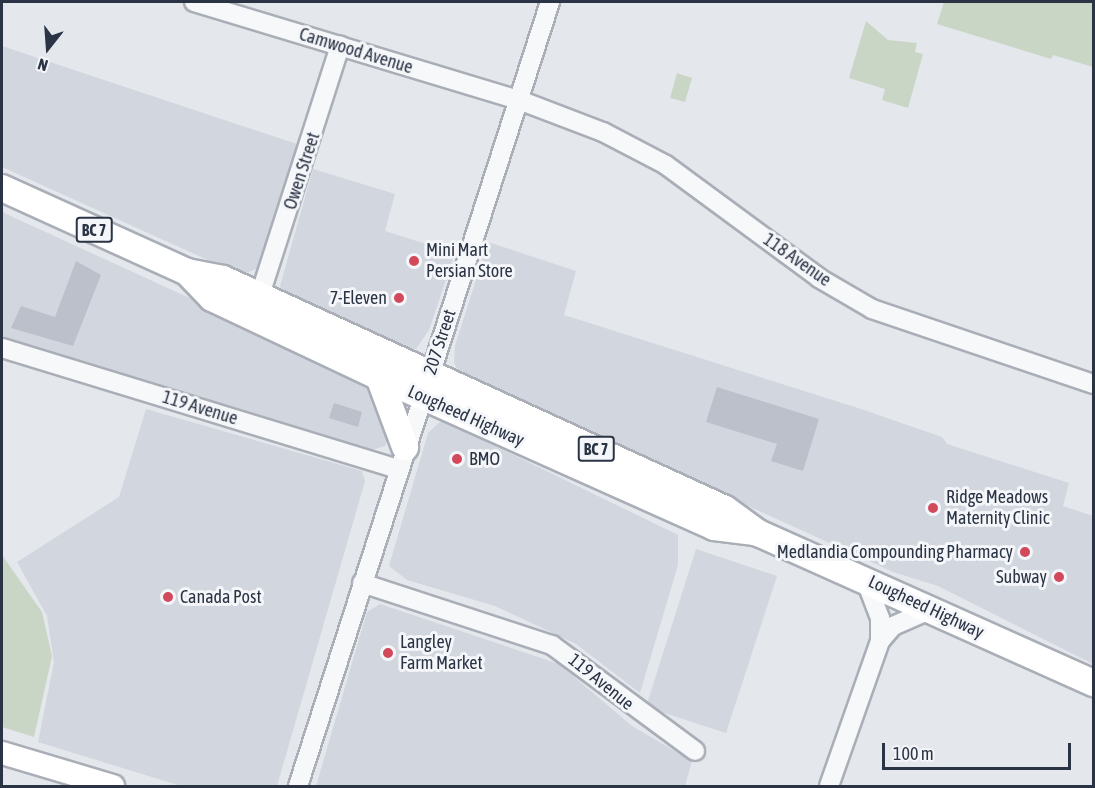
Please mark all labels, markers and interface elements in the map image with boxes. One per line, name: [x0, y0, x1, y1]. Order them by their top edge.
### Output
north arrow: [18, 18, 78, 78]
street label: Camwood Avenue: [297, 23, 415, 79]
text: N: [36, 55, 50, 75]
street label: Owen Street: [279, 130, 325, 212]
road number: BC 7: [74, 217, 113, 243]
street label: 118 Avenue: [759, 229, 835, 291]
place label: Mini Mart Persian Store: [426, 240, 513, 282]
marker: Mini Mart Persian Store: [407, 254, 421, 268]
place label: 7-Eleven: [330, 287, 387, 309]
marker: 7-Eleven: [392, 291, 406, 305]
street label: 207 Street: [419, 307, 461, 377]
street label: Lougheed Highway: [404, 381, 528, 451]
street label: 119 Avenue: [160, 386, 240, 430]
road number: BC 7: [576, 436, 616, 462]
place label: BMO: [469, 448, 500, 470]
marker: BMO: [450, 452, 464, 466]
place label: Ridge Meadows Maternity Clinic: [946, 487, 1049, 530]
marker: Ridge Meadows Maternity Clinic: [924, 499, 942, 517]
place label: Medlandia Compounding Pharmacy: [777, 541, 1013, 563]
marker: Medlandia Compounding Pharmacy: [1018, 545, 1032, 559]
place label: Subway: [996, 566, 1047, 588]
marker: Subway: [1052, 570, 1066, 584]
street label: Lougheed Highway: [865, 571, 987, 643]
place label: Canada Post: [180, 586, 262, 608]
marker: Canada Post: [161, 590, 175, 604]
place label: Langley Farm Market: [400, 632, 483, 674]
marker: Langley Farm Market: [381, 646, 395, 660]
street label: 119 Avenue: [564, 649, 638, 715]
scale bar: [885, 731, 1074, 769]
text: 100 m: [893, 743, 934, 764]

